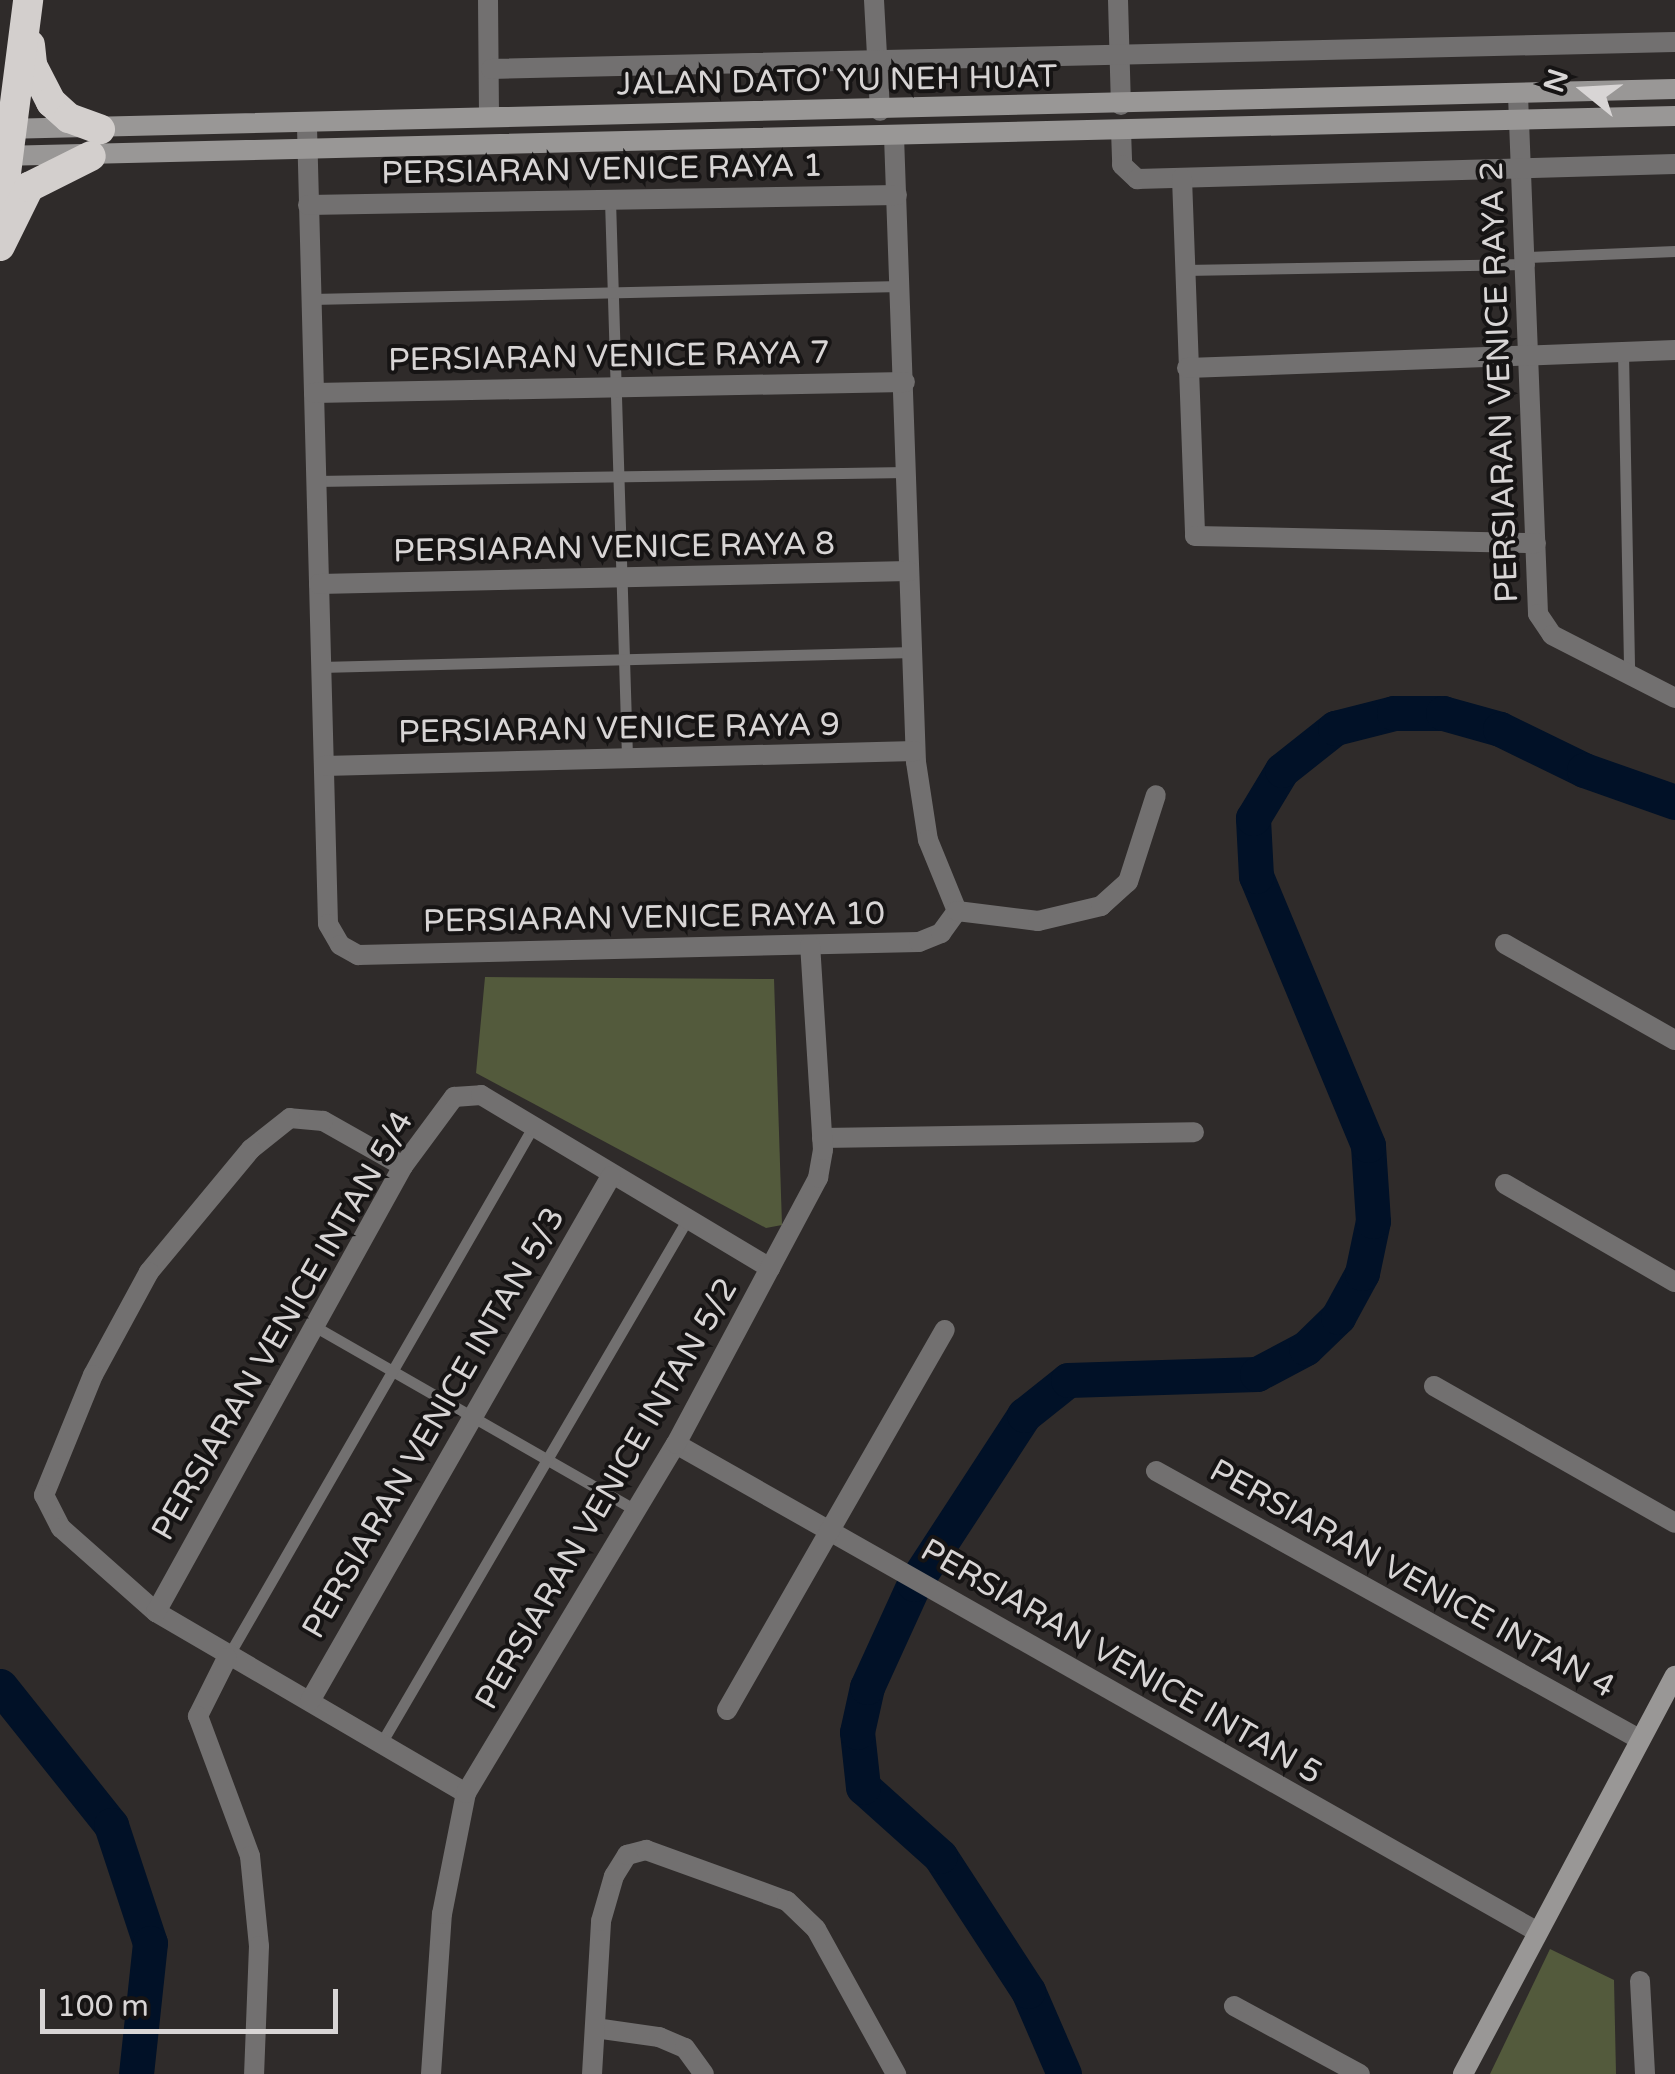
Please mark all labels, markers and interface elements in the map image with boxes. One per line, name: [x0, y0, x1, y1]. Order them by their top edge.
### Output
north arrow: [1535, 40, 1635, 140]
street label: JALAN DATO' YU NEH HUAT: [616, 58, 1058, 104]
text: N: [1537, 65, 1576, 97]
street label: PERSIARAN VENICE RAYA 1: [381, 147, 823, 193]
street label: PERSIARAN VENICE RAYA 2: [1473, 160, 1527, 604]
street label: PERSIARAN VENICE RAYA 7: [388, 334, 830, 380]
street label: PERSIARAN VENICE RAYA 8: [393, 525, 835, 571]
street label: PERSIARAN VENICE RAYA 9: [398, 706, 840, 752]
street label: PERSIARAN VENICE RAYA 10: [423, 895, 885, 941]
street label: PERSIARAN VENICE INTAN 5/4: [144, 1105, 422, 1547]
street label: PERSIARAN VENICE INTAN 5/3: [295, 1201, 573, 1645]
street label: PERSIARAN VENICE INTAN 5/2: [468, 1272, 746, 1716]
street label: PERSIARAN VENICE INTAN 4: [1203, 1451, 1621, 1707]
street label: PERSIARAN VENICE INTAN 5: [914, 1531, 1328, 1793]
scale bar: [45, 1969, 342, 2031]
text: 100 m: [57, 1988, 149, 2025]

